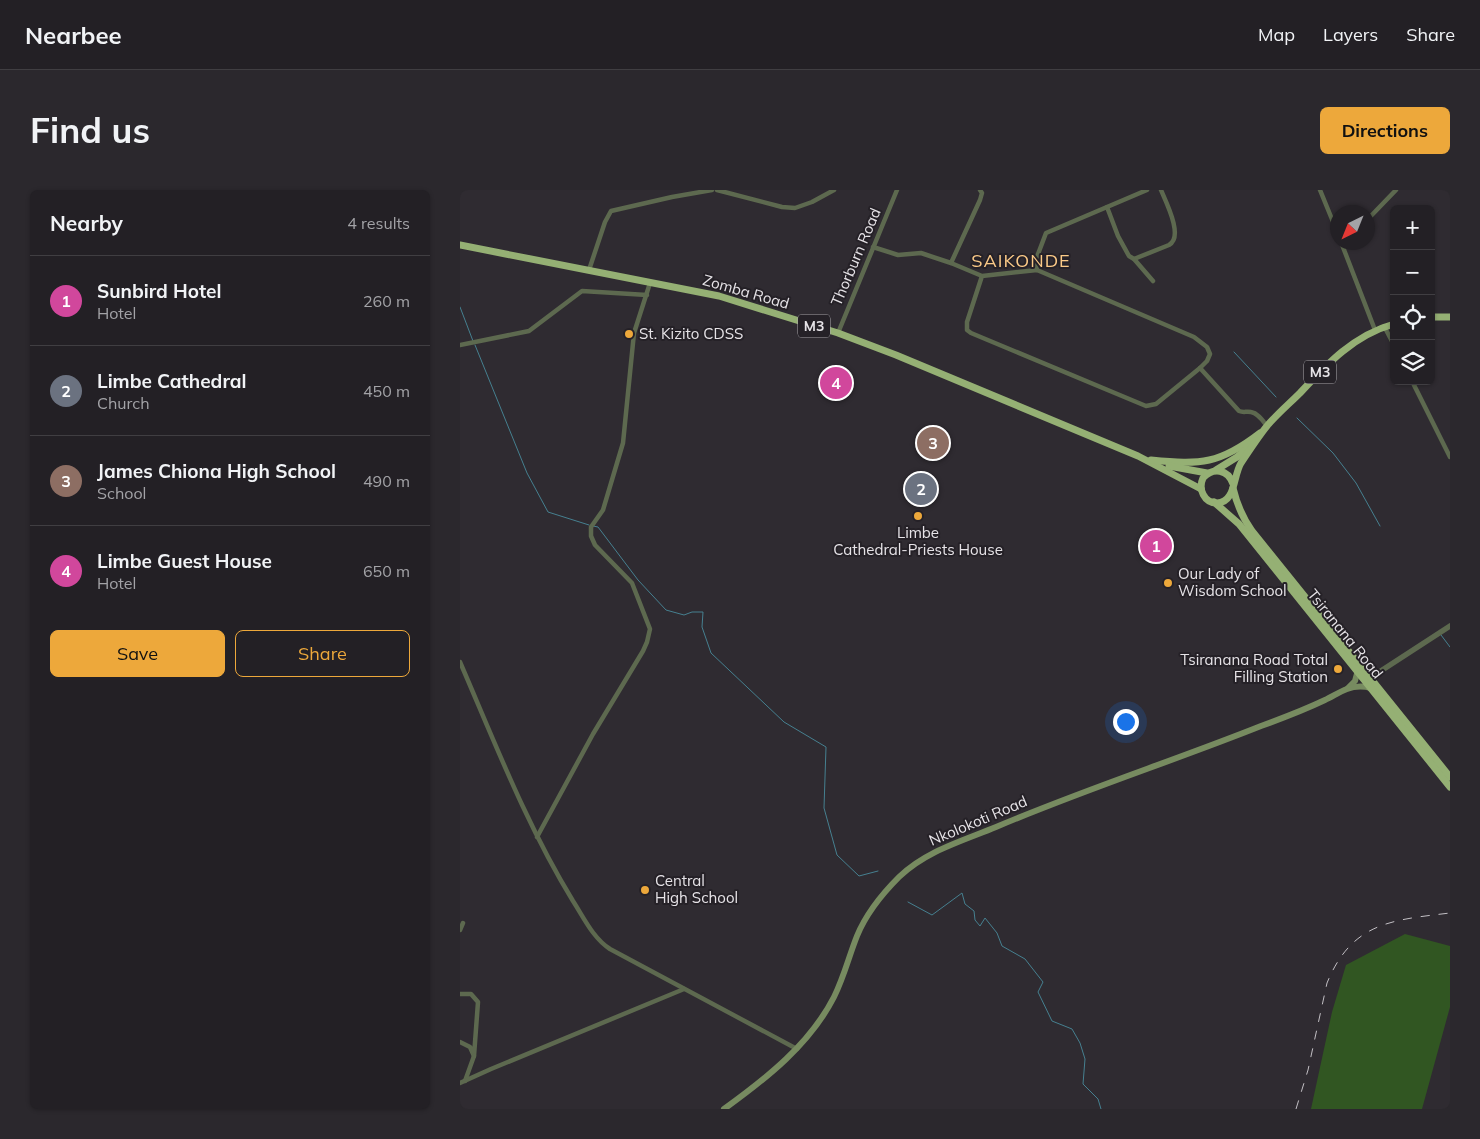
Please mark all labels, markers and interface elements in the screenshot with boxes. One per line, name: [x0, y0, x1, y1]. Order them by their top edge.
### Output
text: Nearbee: [25, 20, 122, 50]
text: Map: [1258, 23, 1295, 46]
text: Layers: [1323, 23, 1378, 46]
text: Share: [1406, 23, 1455, 46]
button: Directions: [1320, 107, 1450, 154]
text: Find us: [30, 108, 150, 152]
street label: Thorburn Road: [826, 205, 885, 309]
north arrow: [1330, 205, 1375, 250]
map controls: [1390, 205, 1435, 385]
button: +: [1390, 205, 1435, 250]
text: Nearby: [50, 210, 123, 236]
text: 4 results: [347, 213, 410, 233]
district label: SAIKONDE: [971, 249, 1071, 272]
button: −: [1390, 250, 1435, 295]
street label: Zomba Road: [701, 270, 792, 313]
text: Sunbird Hotel: [97, 279, 221, 303]
text: 1: [61, 291, 71, 311]
text: 260 m: [363, 291, 410, 311]
button: locate: [1390, 295, 1435, 340]
text: Hotel: [97, 303, 136, 323]
road number: M3: [798, 314, 830, 338]
place label: St. Kizito CDSS: [639, 324, 743, 343]
marker: St. Kizito CDSS: [623, 328, 635, 340]
button: layers: [1390, 340, 1435, 385]
road number: M3: [1304, 360, 1336, 383]
pin: 4: [820, 364, 852, 402]
text: Limbe Cathedral: [97, 369, 247, 393]
text: 2: [61, 381, 71, 401]
text: 450 m: [363, 381, 410, 401]
text: Church: [97, 393, 150, 413]
pin: 3: [917, 424, 949, 462]
text: James Chiona High School: [97, 459, 336, 483]
pin: 2: [905, 470, 937, 508]
text: 3: [61, 471, 71, 491]
text: 490 m: [363, 471, 410, 491]
text: School: [97, 483, 146, 503]
marker: Limbe Cathedral-Priests House: [912, 510, 924, 522]
place label: Limbe Cathedral-Priests House: [833, 523, 1003, 559]
pin: 1: [1140, 527, 1172, 565]
text: Limbe Guest House: [97, 549, 272, 573]
text: 4: [61, 561, 71, 581]
text: 650 m: [363, 561, 410, 581]
place label: Our Lady of Wisdom School: [1178, 564, 1287, 600]
text: Hotel: [97, 573, 136, 593]
marker: Our Lady of Wisdom School: [1162, 577, 1174, 589]
street label: Tsiranana Road: [1304, 585, 1387, 682]
button: Save: [50, 630, 225, 677]
button: Share: [235, 630, 410, 677]
place label: Tsiranana Road Total Filling Station: [1180, 650, 1328, 686]
marker: Tsiranana Road Total Filling Station: [1332, 663, 1344, 675]
your location: [1113, 709, 1139, 735]
street label: Nkolokoti Road: [926, 791, 1030, 850]
place label: Central High School: [655, 871, 738, 907]
marker: Central High School: [639, 884, 651, 896]

